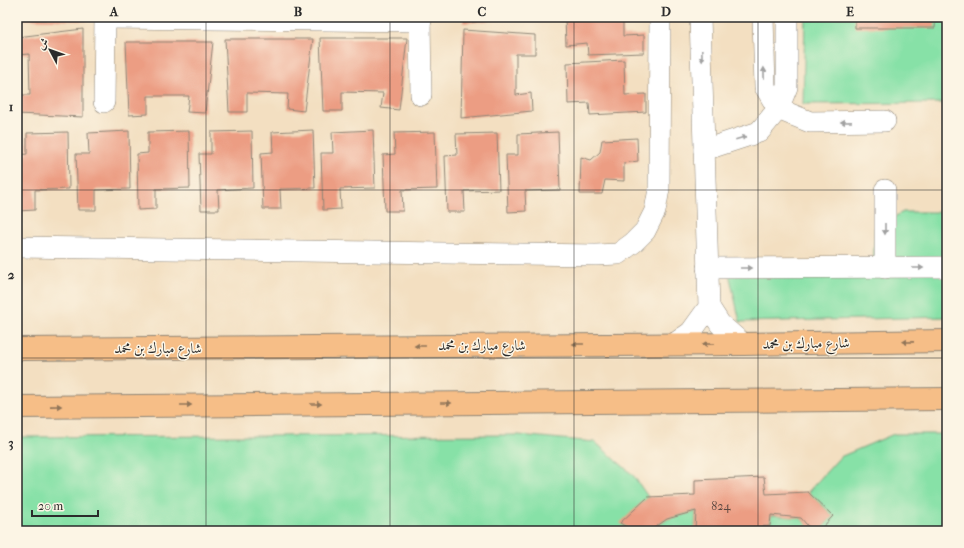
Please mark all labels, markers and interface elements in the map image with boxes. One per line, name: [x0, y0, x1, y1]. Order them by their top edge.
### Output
text: A: [109, 4, 119, 19]
text: B: [294, 4, 303, 19]
text: C: [478, 4, 487, 19]
text: D: [661, 4, 671, 19]
text: E: [846, 4, 854, 19]
north arrow: [30, 30, 70, 70]
text: ش: [34, 35, 51, 52]
one-way arrow: [698, 50, 705, 62]
one-way arrow: [761, 67, 768, 79]
text: 1: [9, 99, 14, 114]
one-way arrow: [839, 119, 852, 125]
one-way arrow: [735, 134, 747, 140]
one-way arrow: [882, 223, 888, 236]
one-way arrow: [740, 265, 753, 271]
one-way arrow: [912, 265, 925, 271]
text: 2: [8, 267, 15, 282]
street label: شارع مبارك بن محمد: [762, 334, 850, 356]
street label: شارع مبارك بن محمد: [438, 337, 526, 357]
one-way arrow: [901, 339, 914, 345]
street label: شارع مبارك بن محمد: [114, 340, 202, 360]
one-way arrow: [702, 340, 714, 347]
one-way arrow: [572, 341, 584, 348]
one-way arrow: [413, 343, 426, 349]
one-way arrow: [440, 400, 453, 406]
one-way arrow: [310, 401, 323, 407]
one-way arrow: [180, 402, 193, 408]
one-way arrow: [50, 403, 63, 409]
text: 3: [8, 435, 14, 451]
scale bar: [32, 492, 98, 518]
text: 20 m: [38, 499, 63, 513]
house number: 824: [711, 499, 732, 513]

